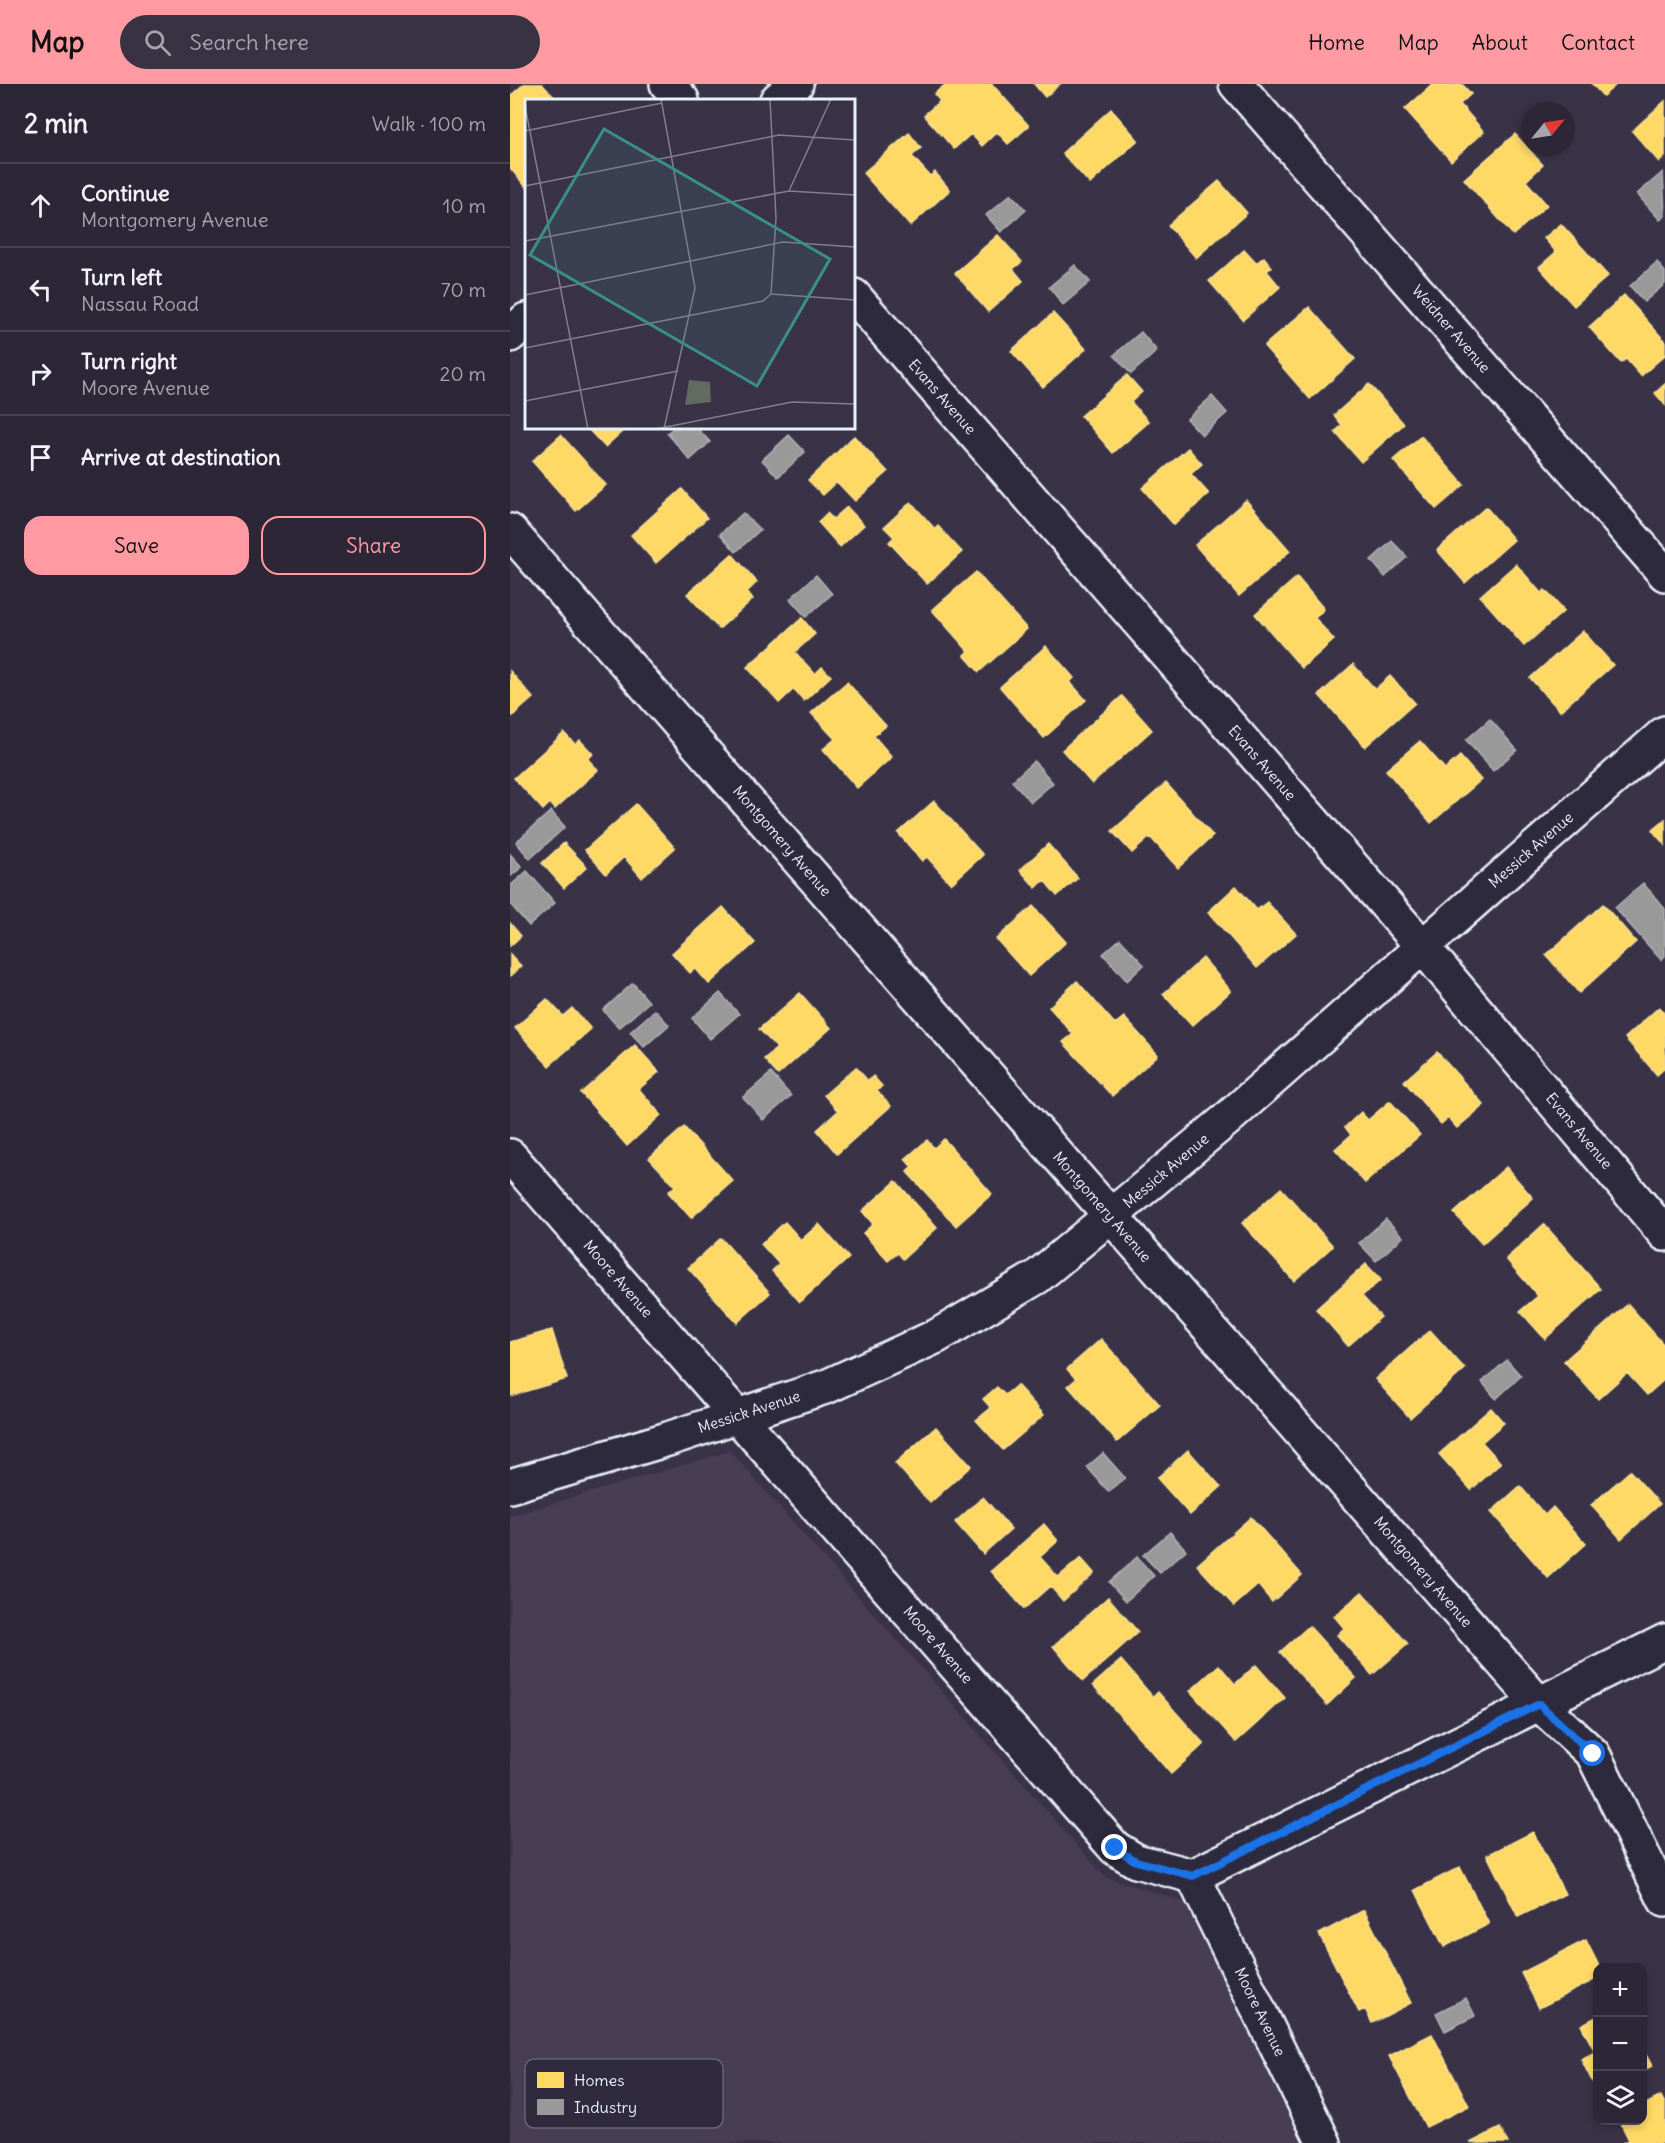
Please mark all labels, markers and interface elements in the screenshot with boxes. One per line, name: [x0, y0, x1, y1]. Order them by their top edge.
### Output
search box: [120, 15, 540, 69]
text: Map: [30, 24, 84, 60]
icon: search: [141, 26, 174, 59]
text: Search here: [189, 28, 309, 56]
text: Home: [1308, 29, 1365, 56]
text: Map: [1398, 29, 1439, 56]
text: About: [1472, 29, 1528, 56]
text: Contact: [1561, 29, 1635, 56]
inset map: [525, 99, 855, 429]
north arrow: [1521, 102, 1575, 156]
text: 2 min: [24, 107, 88, 140]
text: Walk · 100 m: [372, 111, 486, 136]
text: Continue: [81, 179, 170, 207]
icon: ahead: [24, 189, 57, 222]
text: 10 m: [443, 193, 486, 218]
text: Montgomery Avenue: [81, 207, 268, 232]
text: Turn left: [81, 263, 162, 291]
icon: left: [24, 273, 57, 306]
text: 70 m: [441, 277, 486, 302]
street label: Weidner Avenue: [1408, 281, 1495, 376]
text: Nassau Road: [81, 291, 199, 316]
text: Turn right: [81, 347, 177, 375]
street label: Evans Avenue: [904, 355, 980, 438]
icon: right: [24, 357, 57, 390]
text: 20 m: [440, 361, 486, 386]
text: Moore Avenue: [81, 375, 210, 400]
icon: arrive: [24, 441, 57, 474]
text: Arrive at destination: [81, 443, 281, 471]
button: Save: [24, 516, 249, 575]
button: Share: [261, 516, 486, 575]
street label: Evans Avenue: [1224, 721, 1300, 804]
street label: Montgomery Avenue: [729, 781, 836, 900]
street label: Messick Avenue: [1484, 808, 1577, 892]
street label: Evans Avenue: [1542, 1089, 1617, 1173]
street label: Messick Avenue: [1119, 1129, 1212, 1212]
street label: Montgomery Avenue: [1049, 1147, 1156, 1266]
street label: Moore Avenue: [580, 1236, 657, 1321]
street label: Messick Avenue: [695, 1386, 802, 1437]
street label: Montgomery Avenue: [1370, 1512, 1477, 1631]
street label: Moore Avenue: [900, 1602, 977, 1687]
route start: [1579, 1740, 1605, 1766]
route end: [1101, 1834, 1127, 1860]
map controls: [1593, 1963, 1647, 2125]
button: +: [1593, 1963, 1647, 2017]
street label: Moore Avenue: [1231, 1964, 1290, 2059]
button: −: [1593, 2017, 1647, 2071]
legend: [525, 2059, 723, 2128]
text: Homes: [574, 2070, 624, 2090]
button: layers: [1593, 2071, 1647, 2125]
text: Industry: [574, 2097, 637, 2117]

